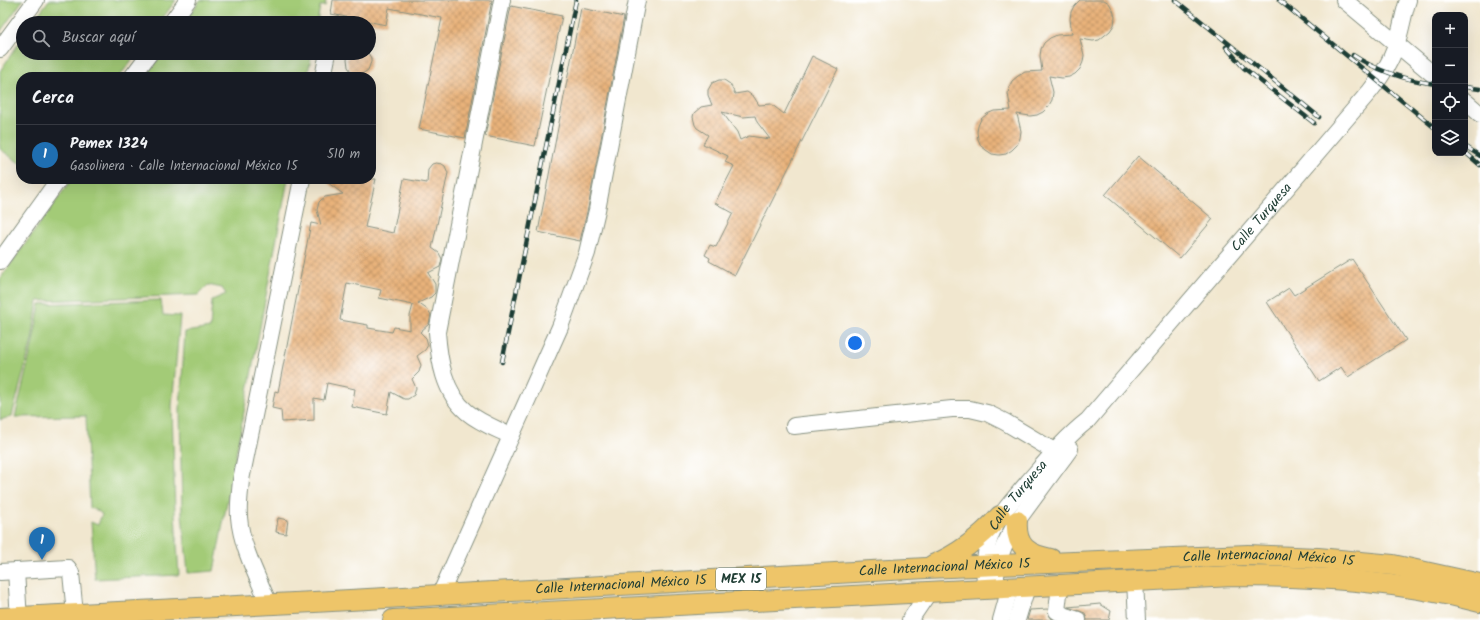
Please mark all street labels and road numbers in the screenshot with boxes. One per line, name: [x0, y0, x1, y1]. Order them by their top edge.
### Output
street label: Calle Turquesa: [1226, 178, 1298, 257]
street label: Calle Turquesa: [983, 455, 1053, 535]
street label: Calle Internacional México 15: [1182, 544, 1357, 572]
street label: Calle Internacional México 15: [858, 553, 1032, 583]
road number: MEX 15: [716, 568, 766, 590]
street label: Calle Internacional México 15: [535, 569, 709, 601]

